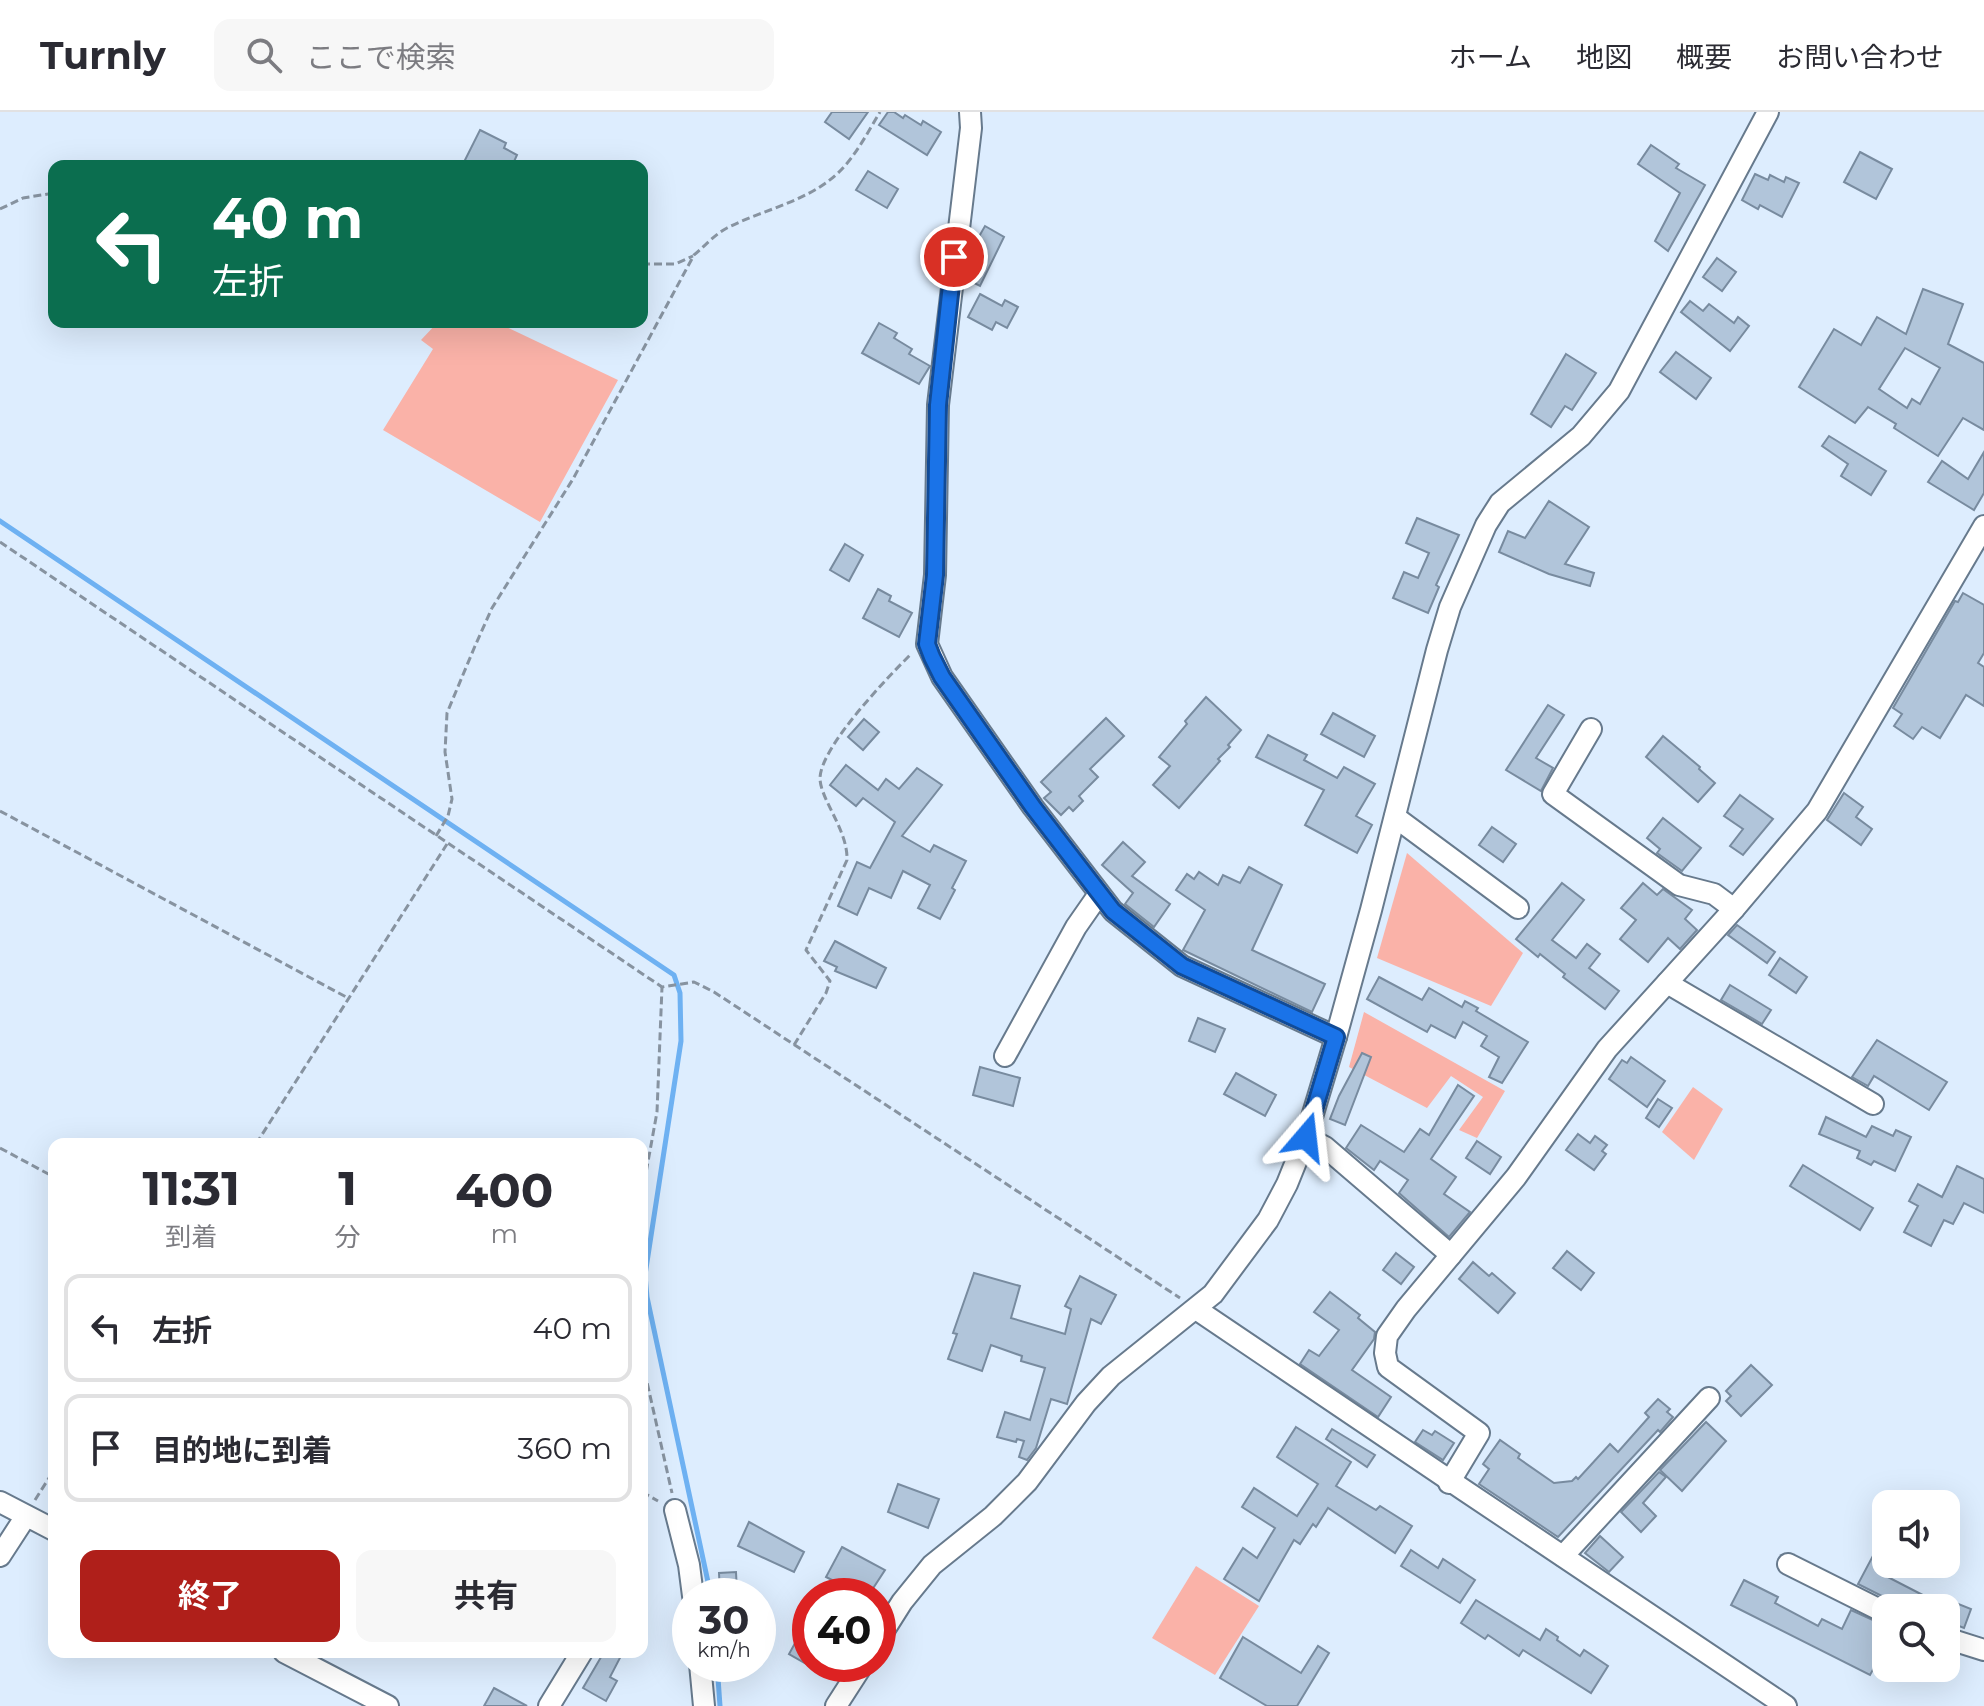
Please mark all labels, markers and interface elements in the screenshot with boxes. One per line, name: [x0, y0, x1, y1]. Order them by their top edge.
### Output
search box: [214, 19, 774, 91]
text: Turnly: [40, 32, 166, 79]
icon: search: [242, 33, 286, 77]
text: ここで検索: [306, 39, 456, 76]
text: ホーム: [1449, 40, 1532, 74]
text: 地図: [1576, 40, 1632, 74]
text: 概要: [1676, 40, 1732, 74]
text: お問い合わせ: [1776, 40, 1944, 74]
text: 40 m: [212, 184, 363, 252]
icon: left: [80, 192, 184, 296]
pin: [920, 223, 988, 291]
icon: arrive: [932, 235, 976, 279]
text: 左折: [212, 259, 284, 303]
position arrow: [1264, 1095, 1348, 1179]
text: 11:31: [143, 1159, 240, 1217]
text: 1: [338, 1159, 357, 1217]
text: 400: [455, 1161, 553, 1219]
text: m: [490, 1218, 518, 1250]
text: 到着: [165, 1221, 217, 1253]
text: 分: [335, 1221, 361, 1253]
icon: left: [84, 1306, 128, 1350]
text: 40 m: [533, 1310, 612, 1347]
text: 左折: [152, 1312, 212, 1349]
icon: arrive: [84, 1426, 128, 1470]
text: 360 m: [517, 1430, 612, 1467]
text: 目的地に到着: [152, 1432, 332, 1469]
map controls: [1872, 1490, 1960, 1682]
button: sound: [1872, 1490, 1960, 1578]
button: 終了: [80, 1550, 340, 1642]
button: 共有: [356, 1550, 616, 1642]
speed limit sign: 40: [792, 1578, 896, 1682]
button: search: [1872, 1594, 1960, 1682]
text: 30: [699, 1595, 749, 1644]
text: km/h: [697, 1638, 751, 1662]

